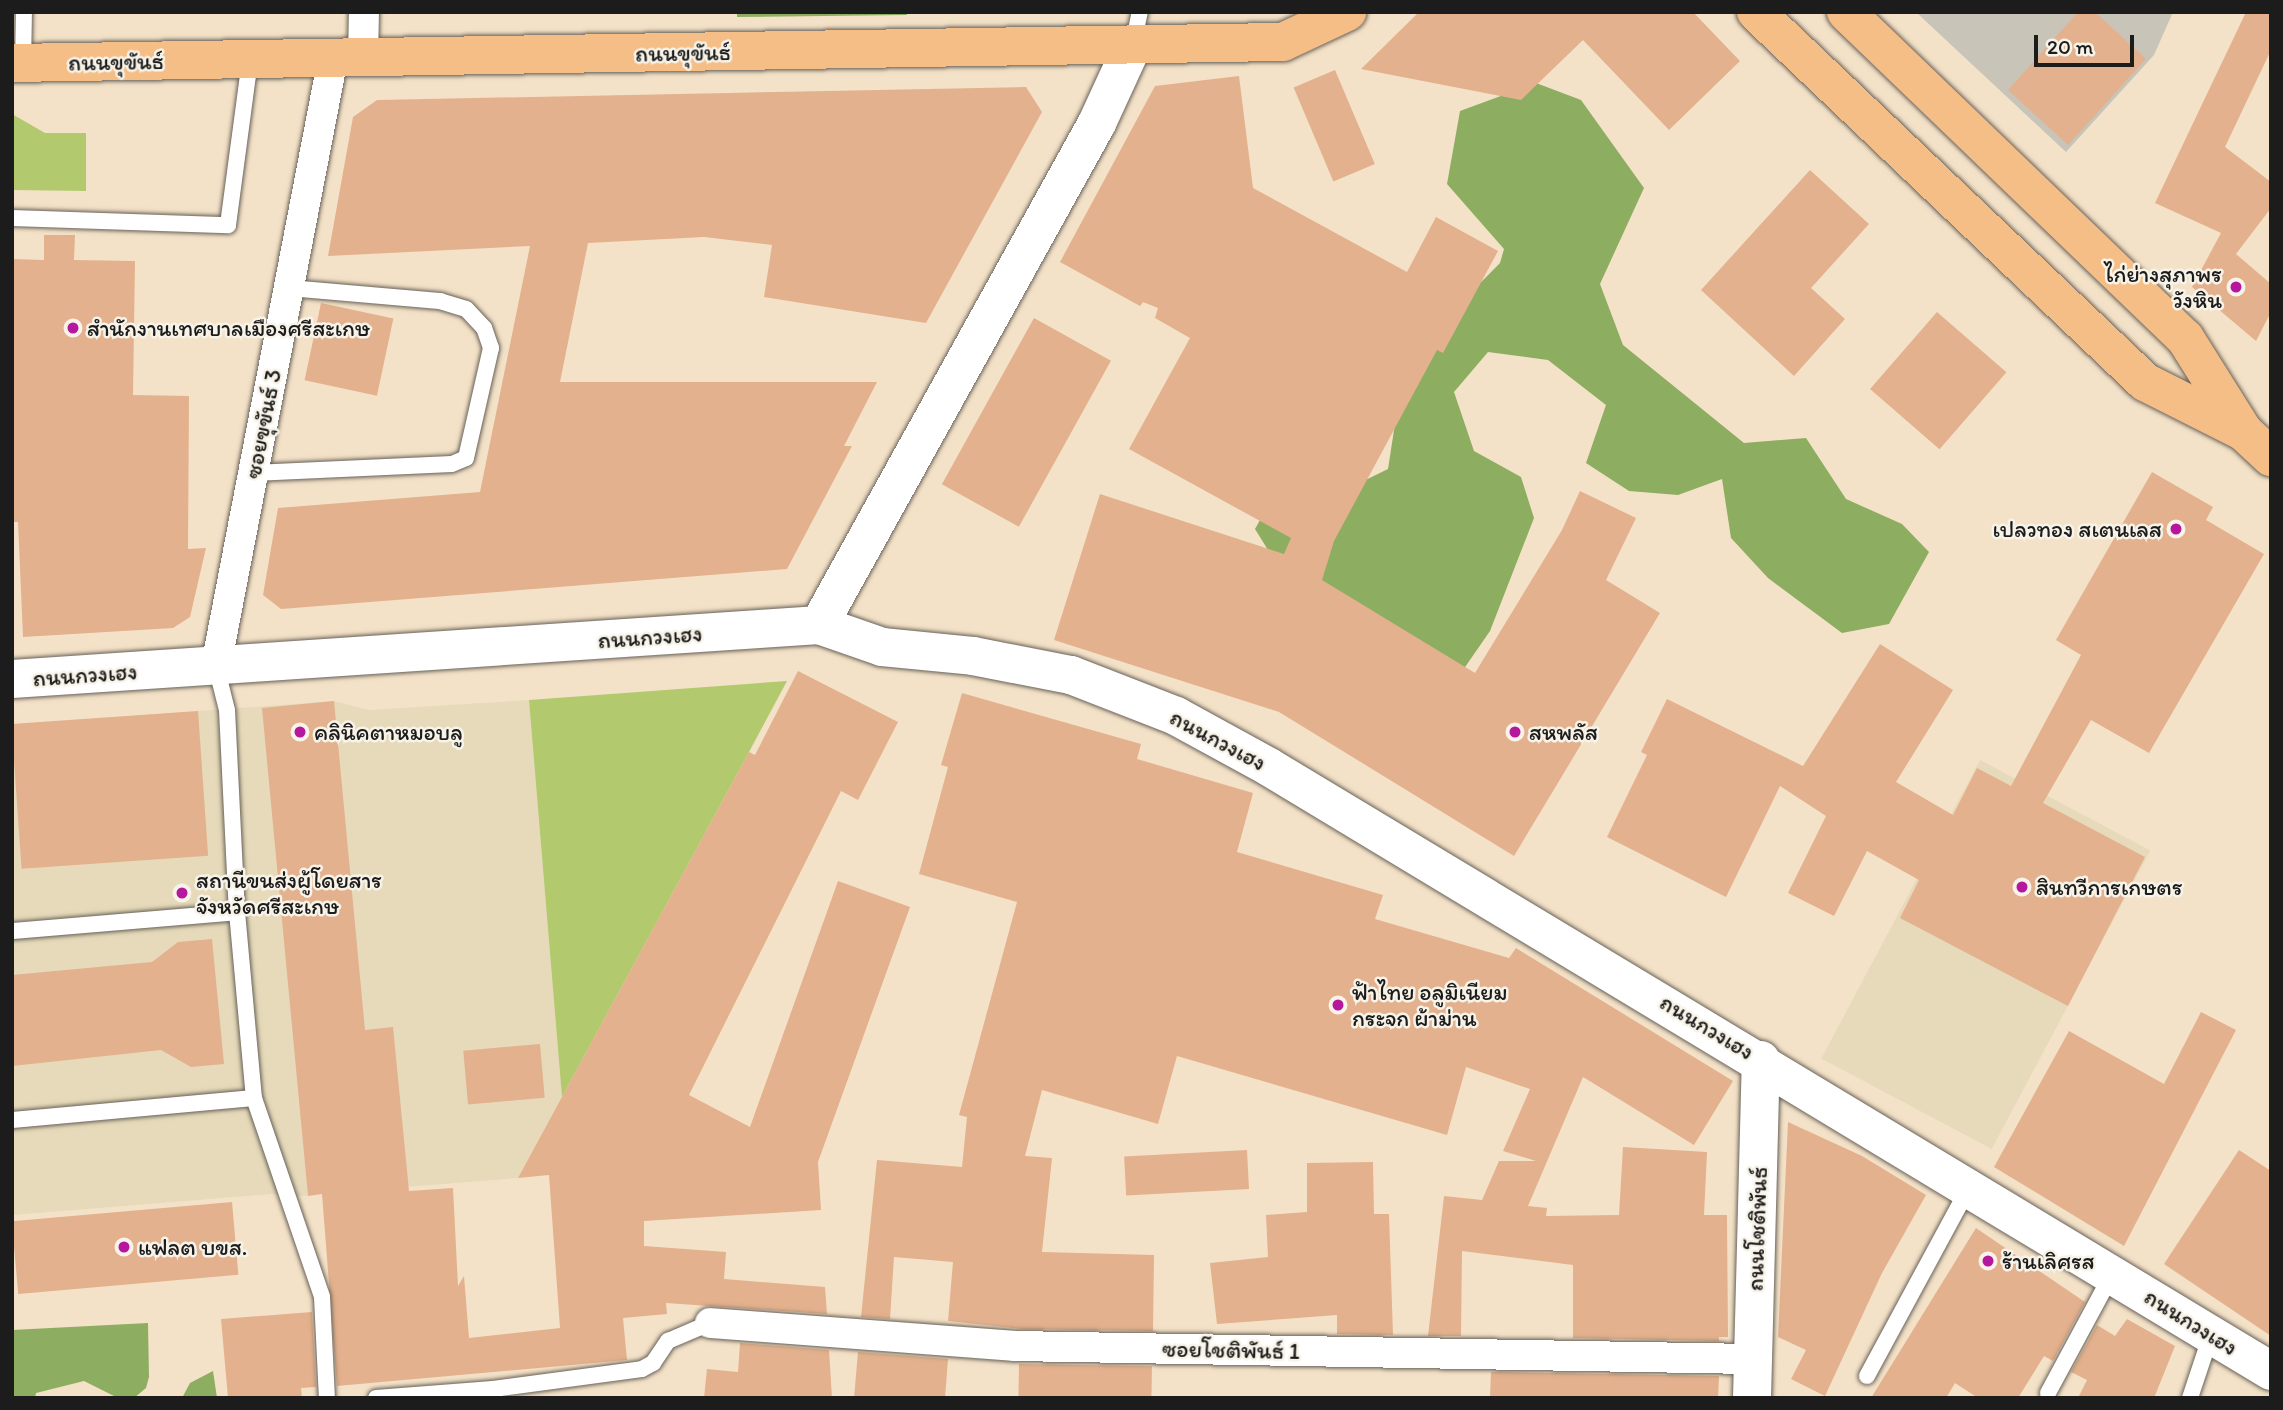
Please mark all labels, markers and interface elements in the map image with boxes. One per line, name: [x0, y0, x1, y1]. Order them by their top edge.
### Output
scale bar: [2038, 21, 2138, 65]
text: 20 m: [2047, 34, 2093, 59]
street label: ถนนขุขันธ์: [635, 38, 731, 68]
street label: ถนนขุขันธ์: [68, 47, 164, 77]
place label: ไก่ย่างสุภาพร วังหิน: [2104, 260, 2222, 314]
marker: ไก่ย่างสุภาพร วังหิน: [2228, 279, 2244, 295]
place label: สำนักงานเทศบาลเมืองศรีสะเกษ: [87, 314, 370, 342]
marker: สำนักงานเทศบาลเมืองศรีสะเกษ: [65, 320, 81, 336]
street label: ซอยขุขันธ์ 3: [239, 367, 287, 481]
place label: เปลวทอง สเตนเลส: [1993, 515, 2162, 543]
marker: เปลวทอง สเตนเลส: [2168, 521, 2184, 537]
street label: ถนนกวงเฮง: [597, 620, 703, 654]
street label: ถนนกวงเฮง: [32, 658, 138, 692]
street label: ถนนกวงเฮง: [1165, 703, 1271, 777]
place label: คลินิคตาหมอบลู: [314, 718, 463, 746]
place label: สหพลัส: [1529, 718, 1598, 746]
marker: คลินิคตาหมอบลู: [292, 724, 308, 740]
marker: สหพลัส: [1507, 724, 1523, 740]
place label: สถานีขนส่งผู้โดยสาร จังหวัดศรีสะเกษ: [196, 866, 382, 920]
place label: สินทวีการเกษตร: [2036, 873, 2183, 901]
marker: สินทวีการเกษตร: [2014, 879, 2030, 895]
marker: สถานีขนส่งผู้โดยสาร จังหวัดศรีสะเกษ: [174, 885, 190, 901]
place label: ฟ้าไทย อลูมิเนียม กระจก ผ้าม่าน: [1352, 978, 1507, 1032]
street label: ถนนกวงเฮง: [1655, 988, 1759, 1066]
marker: ฟ้าไทย อลูมิเนียม กระจก ผ้าม่าน: [1330, 997, 1346, 1013]
street label: ถนนโชติพันธ์: [1741, 1166, 1773, 1292]
place label: แฟลต บขส.: [138, 1233, 247, 1261]
marker: แฟลต บขส.: [116, 1239, 132, 1255]
place label: ร้านเลิศรส: [2002, 1247, 2095, 1275]
marker: ร้านเลิศรส: [1980, 1253, 1996, 1269]
street label: ถนนกวงเฮง: [2139, 1283, 2243, 1361]
street label: ซอยโชติพันธ์ 1: [1162, 1335, 1300, 1365]

